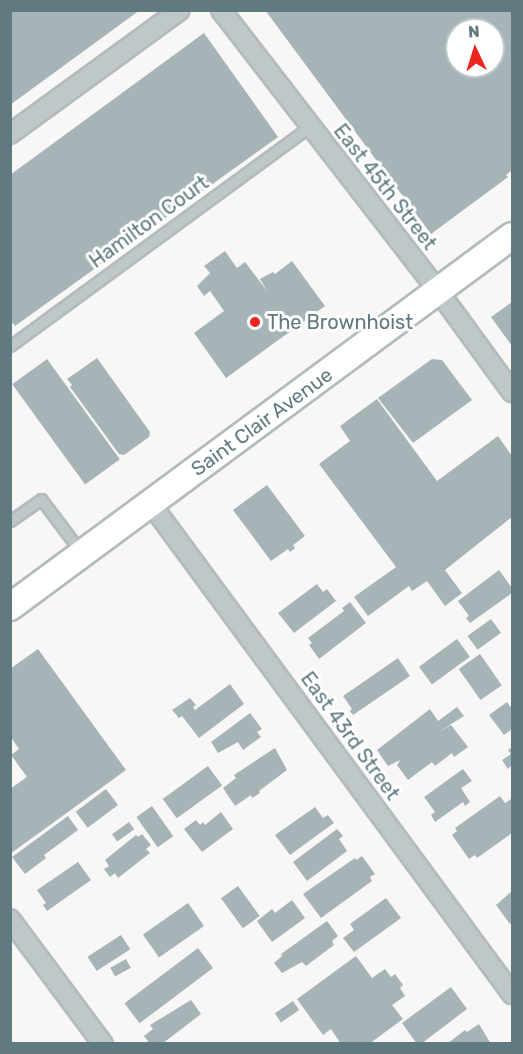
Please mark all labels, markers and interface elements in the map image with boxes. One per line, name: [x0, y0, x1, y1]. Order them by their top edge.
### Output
north arrow: [445, 18, 505, 78]
text: N: [467, 22, 480, 41]
street label: East 45th Street: [328, 119, 442, 255]
street label: Hamilton Court: [85, 171, 213, 273]
place label: The Brownhoist: [267, 310, 413, 334]
marker: The Brownhoist: [248, 315, 262, 329]
street label: Saint Clair Avenue: [186, 362, 338, 482]
street label: East 43rd Street: [295, 667, 405, 805]

